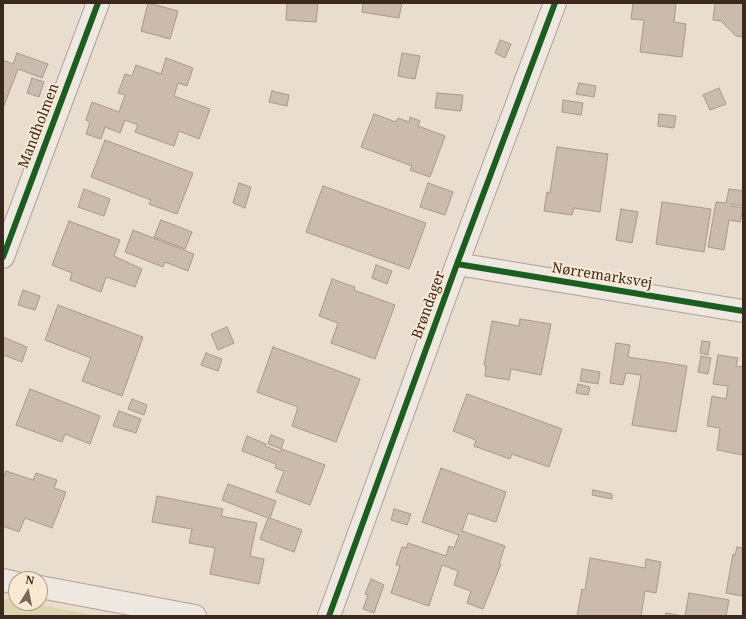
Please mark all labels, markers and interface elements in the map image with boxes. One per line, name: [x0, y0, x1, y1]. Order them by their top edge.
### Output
street label: Mandholmen: [15, 81, 63, 171]
street label: Nørremarksvej: [551, 260, 653, 292]
street label: Brøndager: [409, 269, 449, 341]
north arrow: [8, 571, 48, 611]
text: N: [24, 572, 36, 588]

